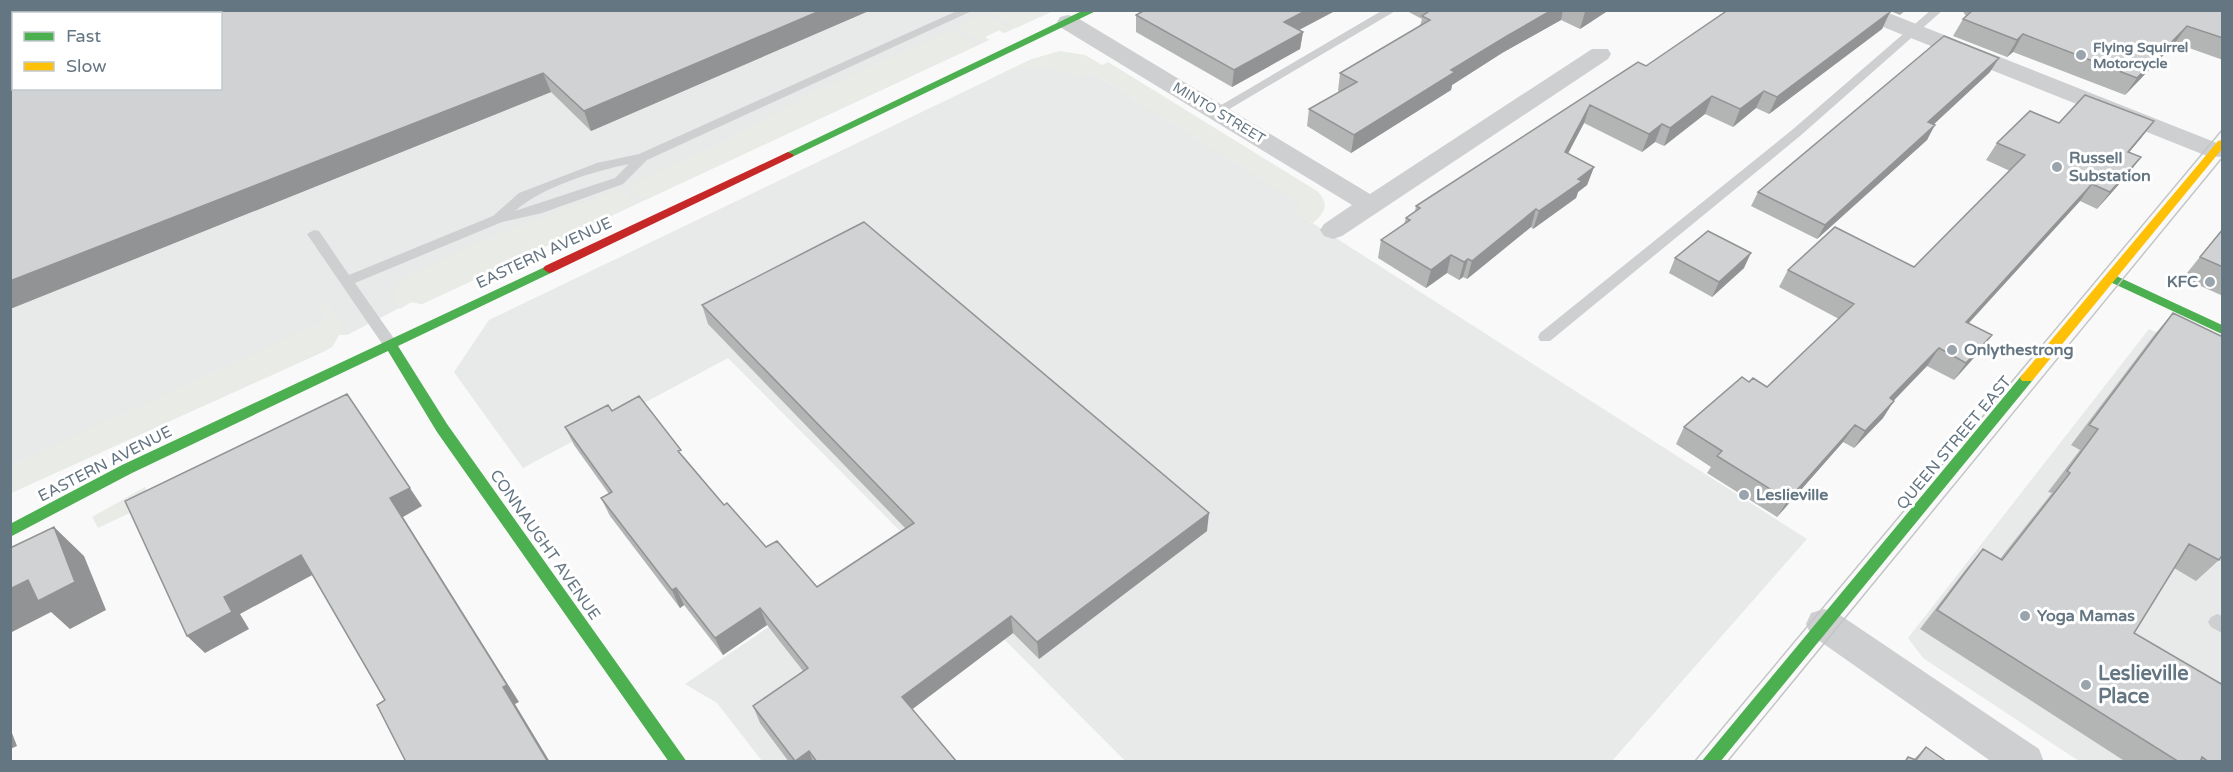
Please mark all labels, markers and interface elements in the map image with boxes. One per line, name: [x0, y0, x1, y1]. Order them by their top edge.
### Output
legend: [12, 12, 222, 90]
text: Fast: [66, 25, 101, 47]
place label: Flying Squirrel Motorcycle: [2093, 39, 2188, 72]
marker: Flying Squirrel Motorcycle: [2074, 48, 2088, 62]
text: Slow: [66, 55, 107, 77]
street label: MINTO STREET: [1170, 79, 1269, 148]
place label: Russell Substation: [2069, 148, 2151, 186]
marker: Russell Substation: [2050, 160, 2064, 174]
street label: EASTERN AVENUE: [473, 213, 615, 293]
place label: KFC: [2167, 272, 2198, 292]
marker: KFC: [2203, 275, 2217, 289]
place label: Onlythestrong: [1964, 340, 2074, 360]
marker: Onlythestrong: [1945, 343, 1959, 357]
street label: QUEEN STREET EAST: [1892, 372, 2016, 514]
street label: EASTERN AVENUE: [35, 422, 175, 506]
street label: CONNAUGHT AVENUE: [485, 466, 605, 624]
place label: Leslieville: [1756, 485, 1828, 505]
marker: Leslieville: [1737, 488, 1751, 502]
place label: Yoga Mamas: [2037, 606, 2135, 626]
marker: Yoga Mamas: [2018, 609, 2032, 623]
place label: Leslieville Place: [2098, 662, 2188, 709]
marker: Leslieville Place: [2079, 678, 2093, 692]

